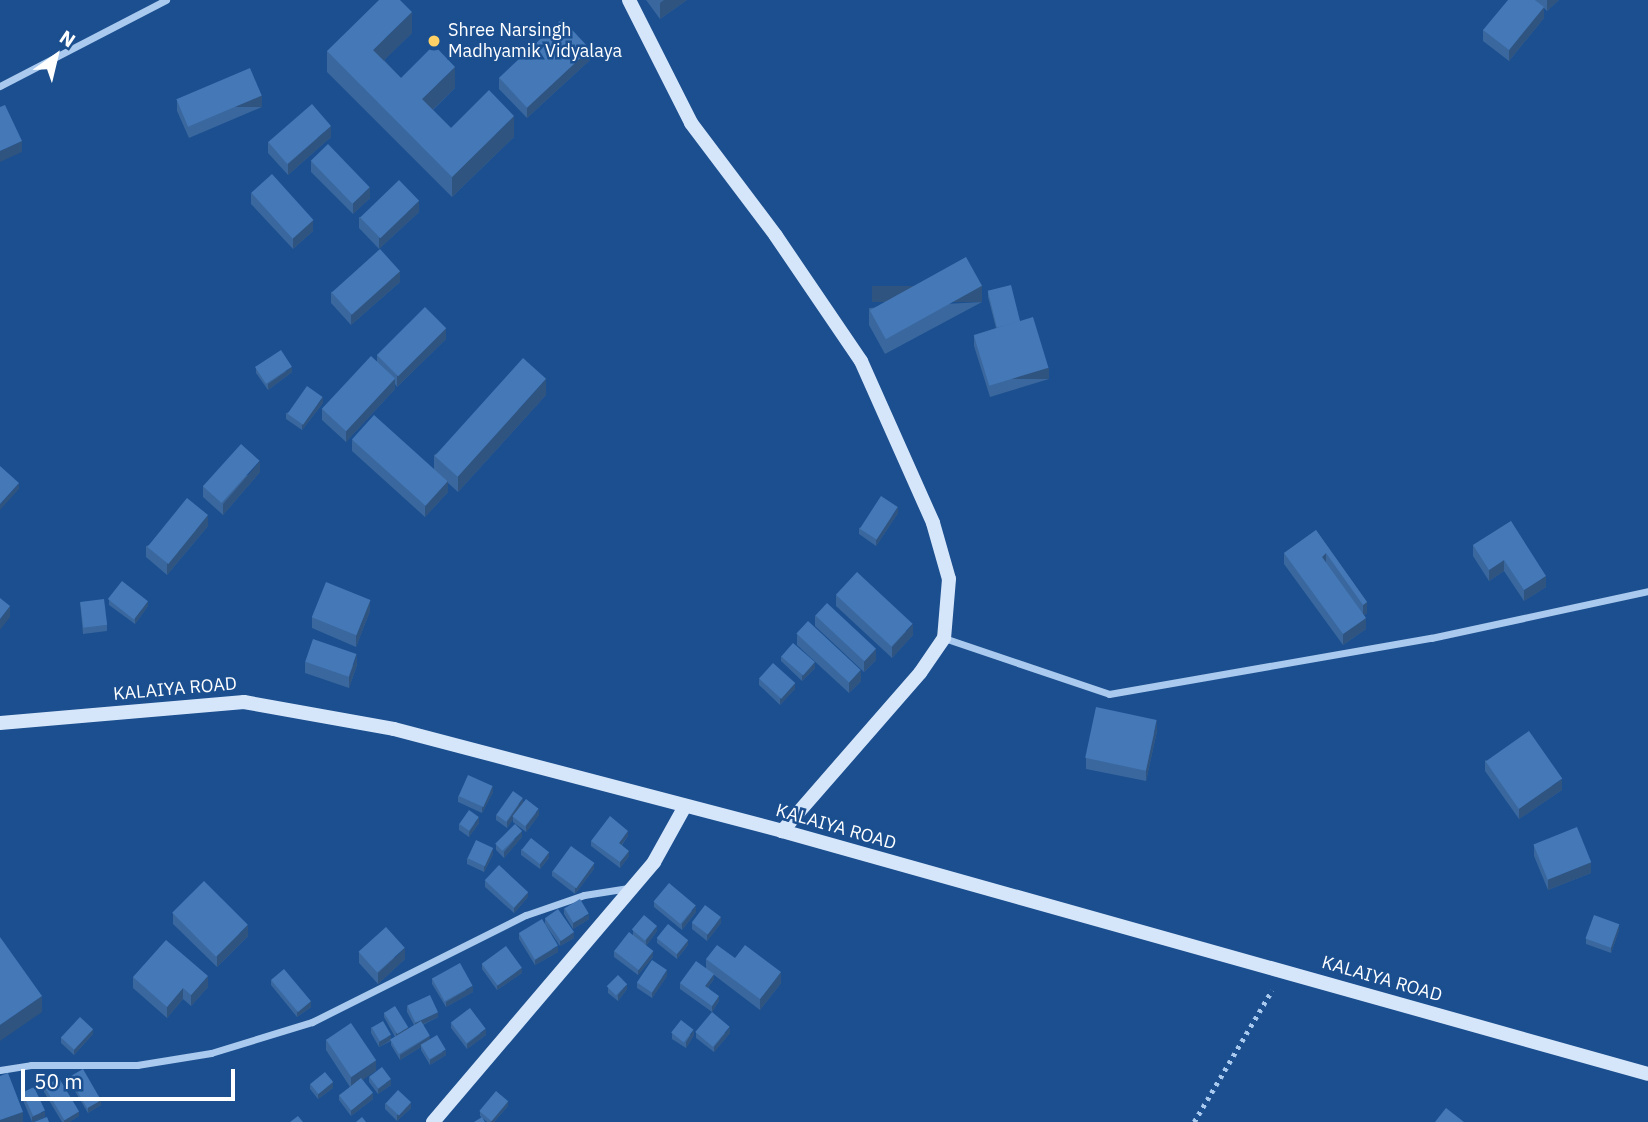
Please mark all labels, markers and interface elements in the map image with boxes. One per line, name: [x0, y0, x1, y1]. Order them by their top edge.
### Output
place label: Shree Narsingh Madhyamik Vidyalaya: [448, 20, 622, 62]
north arrow: [21, 21, 91, 91]
text: N: [55, 25, 80, 52]
marker: Shree Narsingh Madhyamik Vidyalaya: [426, 33, 442, 49]
street label: KALAIYA ROAD: [112, 673, 238, 705]
street label: KALAIYA ROAD: [773, 800, 899, 854]
street label: KALAIYA ROAD: [1319, 952, 1445, 1006]
scale bar: [24, 1056, 238, 1100]
text: 50 m: [34, 1067, 83, 1095]

